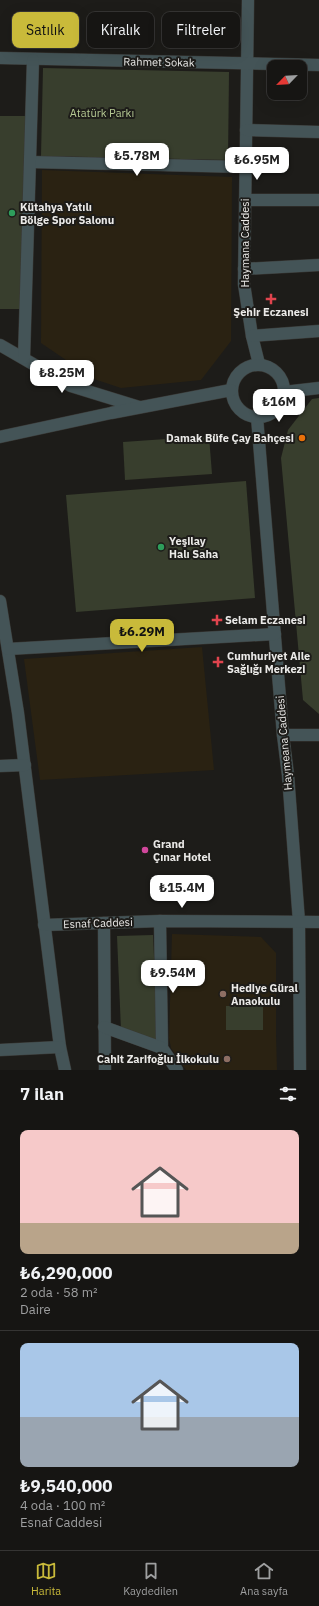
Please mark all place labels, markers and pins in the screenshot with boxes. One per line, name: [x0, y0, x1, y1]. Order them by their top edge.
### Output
pin: ₺5.78M: [104, 143, 170, 177]
pin: ₺6.95M: [224, 147, 290, 181]
place label: Kütahya Yatılı Bölge Spor Salonu: [20, 200, 114, 227]
marker: Kütahya Yatılı Bölge Spor Salonu: [7, 208, 17, 218]
marker: Şehir Eczanesi: [266, 294, 276, 304]
place label: Şehir Eczanesi: [233, 305, 309, 319]
pin: ₺8.25M: [29, 360, 95, 394]
pin: ₺16M: [255, 389, 303, 423]
place label: Damak Büfe Çay Bahçesi: [166, 431, 294, 445]
marker: Damak Büfe Çay Bahçesi: [297, 433, 307, 443]
place label: Yeşilay Halı Saha: [169, 534, 218, 561]
marker: Yeşilay Halı Saha: [156, 542, 166, 552]
place label: Selam Eczanesi: [225, 613, 306, 627]
marker: Selam Eczanesi: [212, 615, 222, 625]
pin: ₺6.29M: [109, 619, 175, 653]
place label: Cumhuriyet Aile Sağlığı Merkezi: [227, 649, 310, 676]
marker: Cumhuriyet Aile Sağlığı Merkezi: [212, 656, 224, 668]
place label: Grand Çınar Hotel: [153, 837, 212, 864]
marker: Grand Çınar Hotel: [140, 845, 150, 855]
pin: ₺15.4M: [149, 875, 215, 909]
pin: ₺9.54M: [140, 960, 206, 994]
place label: Hediye Güral Anaokulu: [231, 981, 299, 1008]
marker: Hediye Güral Anaokulu: [218, 989, 228, 999]
place label: Cahit Zarifoğlu İlkokulu: [97, 1052, 219, 1066]
marker: Cahit Zarifoğlu İlkokulu: [222, 1054, 232, 1064]

